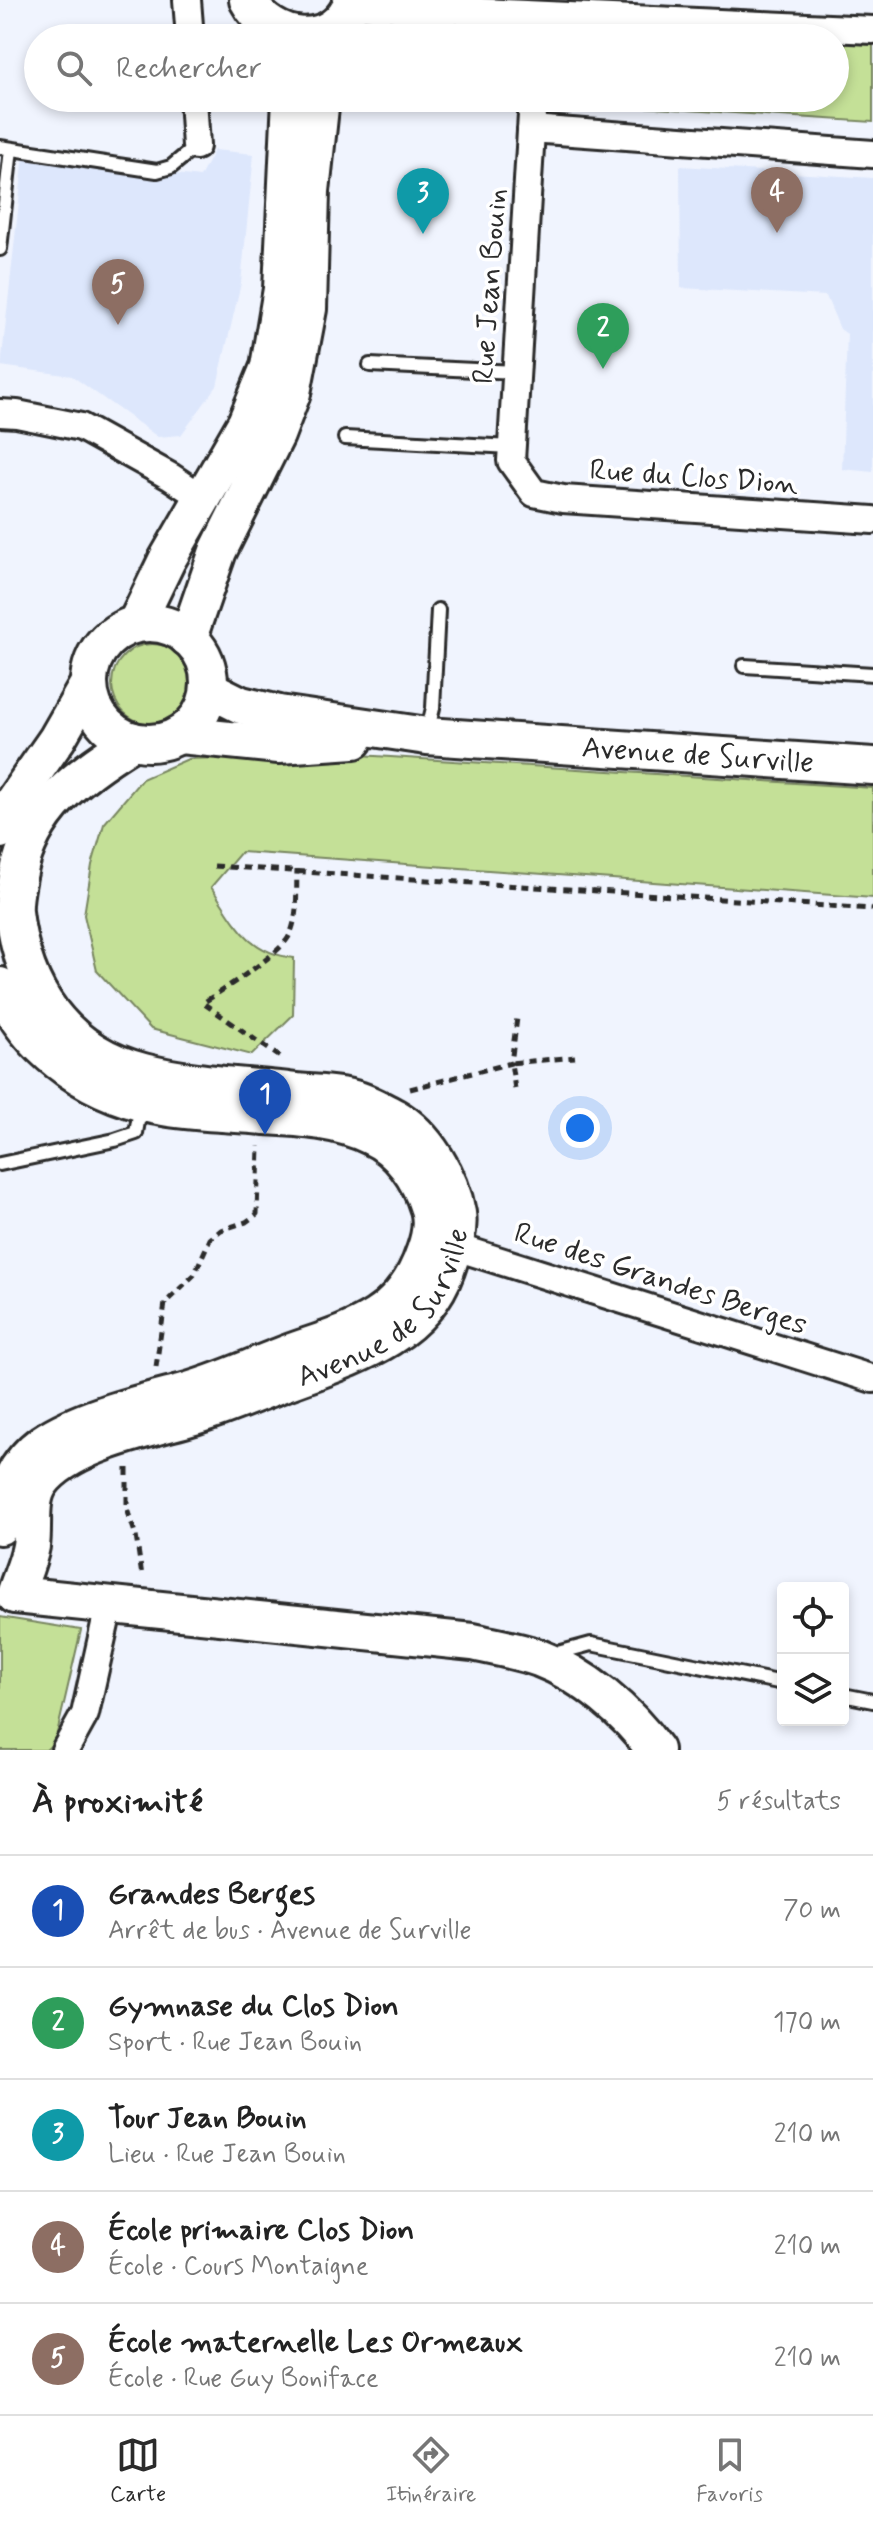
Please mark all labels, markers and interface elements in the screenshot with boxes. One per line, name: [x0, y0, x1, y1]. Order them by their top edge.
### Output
search box: [24, 24, 849, 112]
icon: search: [52, 46, 96, 90]
text: Rechercher: [116, 49, 262, 88]
pin: 4: [751, 167, 803, 233]
pin: 3: [397, 168, 449, 234]
street label: Rue Jean Bouin: [464, 187, 517, 385]
pin: 5: [92, 259, 144, 325]
pin: 2: [577, 303, 629, 369]
street label: Rue du Clos Dion: [588, 451, 800, 504]
street label: Avenue de Surville: [580, 728, 815, 783]
pin: 1: [239, 1069, 291, 1135]
your location: [560, 1108, 600, 1148]
street label: Rue des Grandes Berges: [509, 1214, 812, 1345]
street label: Avenue de Surville: [292, 1225, 478, 1397]
map controls: [777, 1582, 849, 1726]
button: locate: [777, 1582, 849, 1654]
button: layers: [777, 1654, 849, 1726]
text: À proximité: [32, 1780, 203, 1825]
text: 5 résultats: [717, 1785, 841, 1819]
text: Grandes Berges: [108, 1875, 315, 1914]
text: 1: [52, 1894, 64, 1928]
text: 70 m: [783, 1894, 841, 1928]
text: Arrêt de bus · Avenue de Surville: [108, 1914, 472, 1948]
text: Gymnase du Clos Dion: [108, 1987, 399, 2026]
text: 2: [52, 2006, 64, 2040]
text: 170 m: [773, 2006, 841, 2040]
text: Sport · Rue Jean Bouin: [108, 2026, 362, 2060]
text: Tour Jean Bouin: [108, 2099, 307, 2138]
text: 3: [52, 2118, 64, 2152]
text: 210 m: [774, 2118, 841, 2152]
text: Lieu · Rue Jean Bouin: [108, 2138, 346, 2172]
text: École primaire Clos Dion: [108, 2211, 414, 2250]
text: 4: [50, 2230, 66, 2264]
text: 210 m: [774, 2230, 841, 2264]
text: École · Cours Montaigne: [108, 2250, 369, 2284]
text: École maternelle Les Ormeaux: [108, 2323, 523, 2362]
text: 5: [50, 2342, 66, 2376]
text: 210 m: [774, 2342, 841, 2376]
text: École · Rue Guy Boniface: [108, 2362, 379, 2396]
tab: Carte: [110, 2433, 166, 2509]
tab: Itinéraire: [386, 2433, 476, 2509]
tab: Favoris: [696, 2433, 763, 2509]

